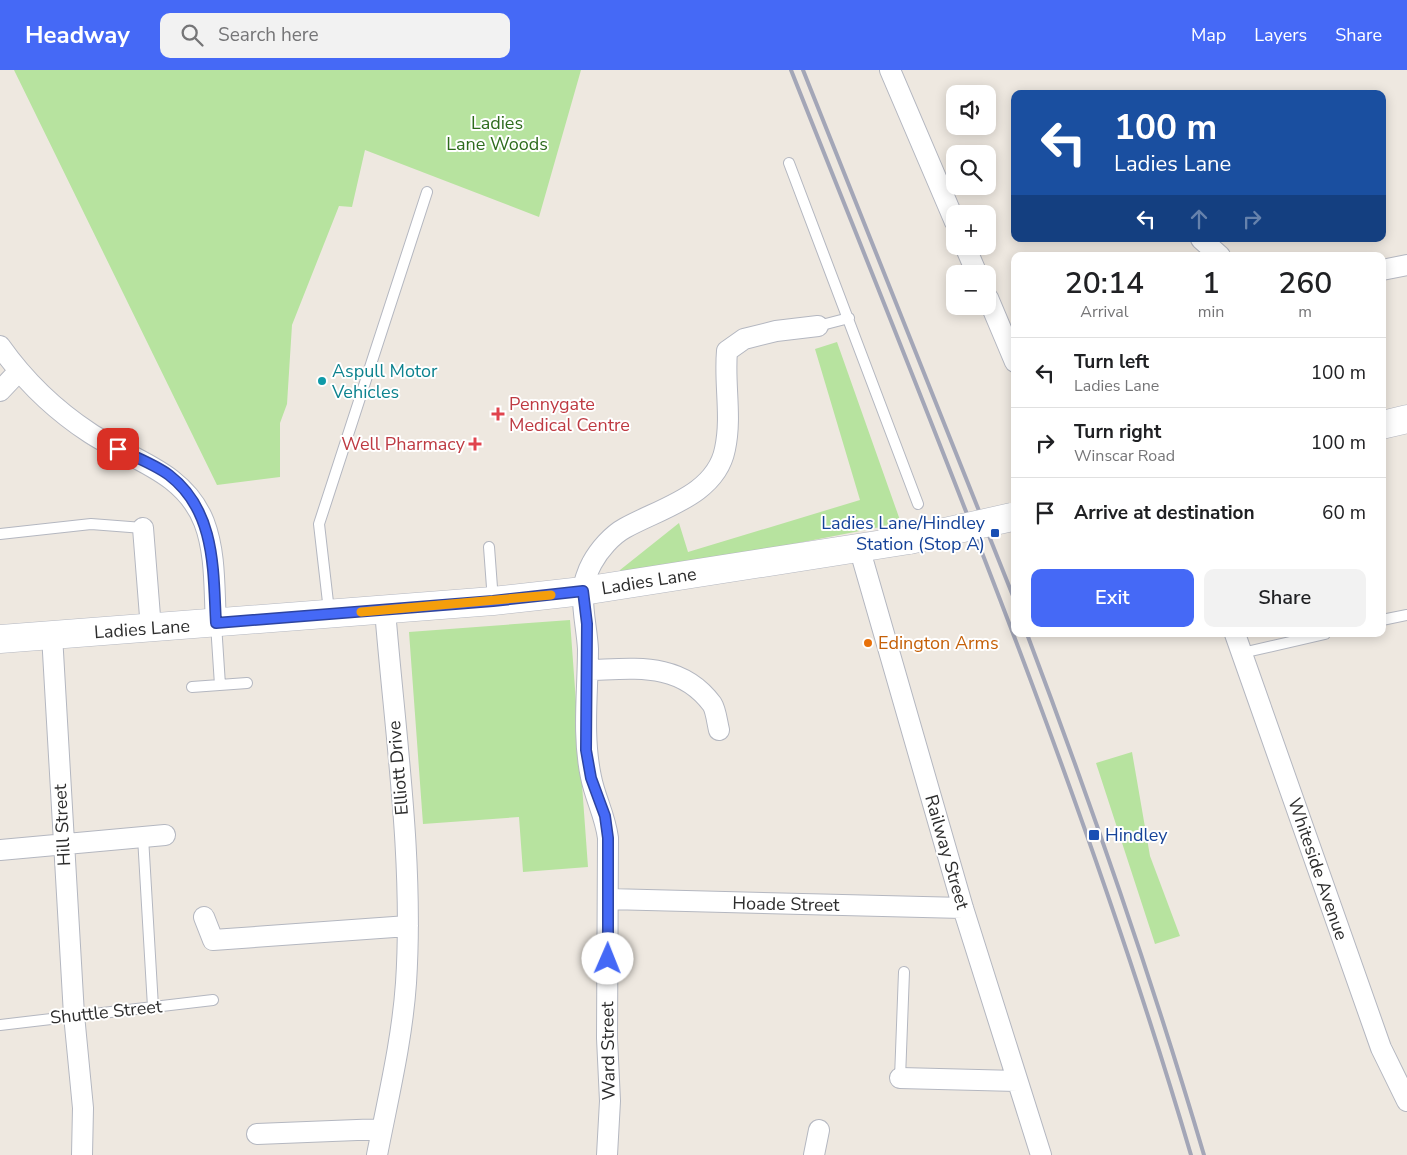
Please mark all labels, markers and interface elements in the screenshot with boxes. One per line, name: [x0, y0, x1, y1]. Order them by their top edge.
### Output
search box: [160, 13, 510, 58]
text: Headway: [25, 19, 130, 51]
icon: search: [178, 21, 206, 49]
text: Search here: [218, 22, 319, 48]
text: Map: [1191, 23, 1226, 47]
text: Layers: [1254, 23, 1307, 47]
text: Share: [1335, 23, 1382, 47]
map controls: [946, 85, 996, 315]
button: sound: [946, 85, 996, 135]
text: 100 m: [1114, 104, 1217, 151]
icon: left: [1031, 110, 1096, 175]
park label: Ladies Lane Woods: [446, 111, 548, 156]
button: search: [946, 145, 996, 195]
text: Ladies Lane: [1114, 149, 1231, 179]
button: +: [946, 205, 996, 255]
icon: left: [1132, 205, 1160, 233]
icon: ahead: [1185, 205, 1213, 233]
icon: right: [1238, 205, 1266, 233]
text: 20:14: [1065, 263, 1144, 304]
text: 1: [1202, 263, 1220, 304]
text: 260: [1278, 263, 1332, 304]
button: −: [946, 265, 996, 315]
text: Arrival: [1080, 301, 1128, 323]
text: min: [1198, 301, 1224, 323]
text: m: [1298, 301, 1312, 323]
text: Turn left: [1074, 349, 1149, 375]
place label: Aspull Motor Vehicles: [331, 359, 438, 404]
icon: left: [1031, 359, 1059, 387]
text: 100 m: [1311, 360, 1366, 386]
marker: Aspull Motor Vehicles: [316, 375, 328, 387]
text: Ladies Lane: [1074, 375, 1159, 397]
place label: Pennygate Medical Centre: [509, 392, 630, 437]
marker: Pennygate Medical Centre: [491, 407, 505, 421]
text: Turn right: [1074, 419, 1161, 445]
pin: [97, 428, 139, 470]
icon: right: [1031, 429, 1059, 457]
text: 100 m: [1311, 430, 1366, 456]
place label: Well Pharmacy: [341, 432, 466, 456]
icon: arrive: [104, 435, 132, 463]
marker: Well Pharmacy: [469, 438, 481, 450]
text: Winscar Road: [1074, 445, 1175, 467]
icon: arrive: [1031, 499, 1059, 527]
text: Arrive at destination: [1074, 500, 1255, 526]
text: 60 m: [1322, 500, 1366, 526]
place label: Ladies Lane/Hindley Station (Stop A): [821, 511, 986, 556]
marker: Ladies Lane/Hindley Station (Stop A): [989, 527, 1001, 539]
street label: Ladies Lane: [600, 562, 698, 600]
button: Exit: [1031, 569, 1194, 627]
button: Share: [1204, 569, 1366, 627]
street label: Ladies Lane: [93, 614, 191, 644]
place label: Edington Arms: [878, 631, 999, 655]
marker: Edington Arms: [862, 637, 874, 649]
street label: Elliott Drive: [382, 720, 414, 816]
street label: Hill Street: [48, 783, 76, 867]
street label: Railway Street: [919, 792, 975, 913]
street label: Whiteside Avenue: [1282, 795, 1354, 943]
place label: Hindley: [1105, 823, 1168, 847]
marker: Hindley: [1087, 828, 1101, 842]
street label: Hoade Street: [732, 891, 840, 917]
position arrow: [581, 932, 633, 984]
street label: Shuttle Street: [49, 994, 164, 1030]
street label: Ward Street: [595, 1001, 621, 1101]

